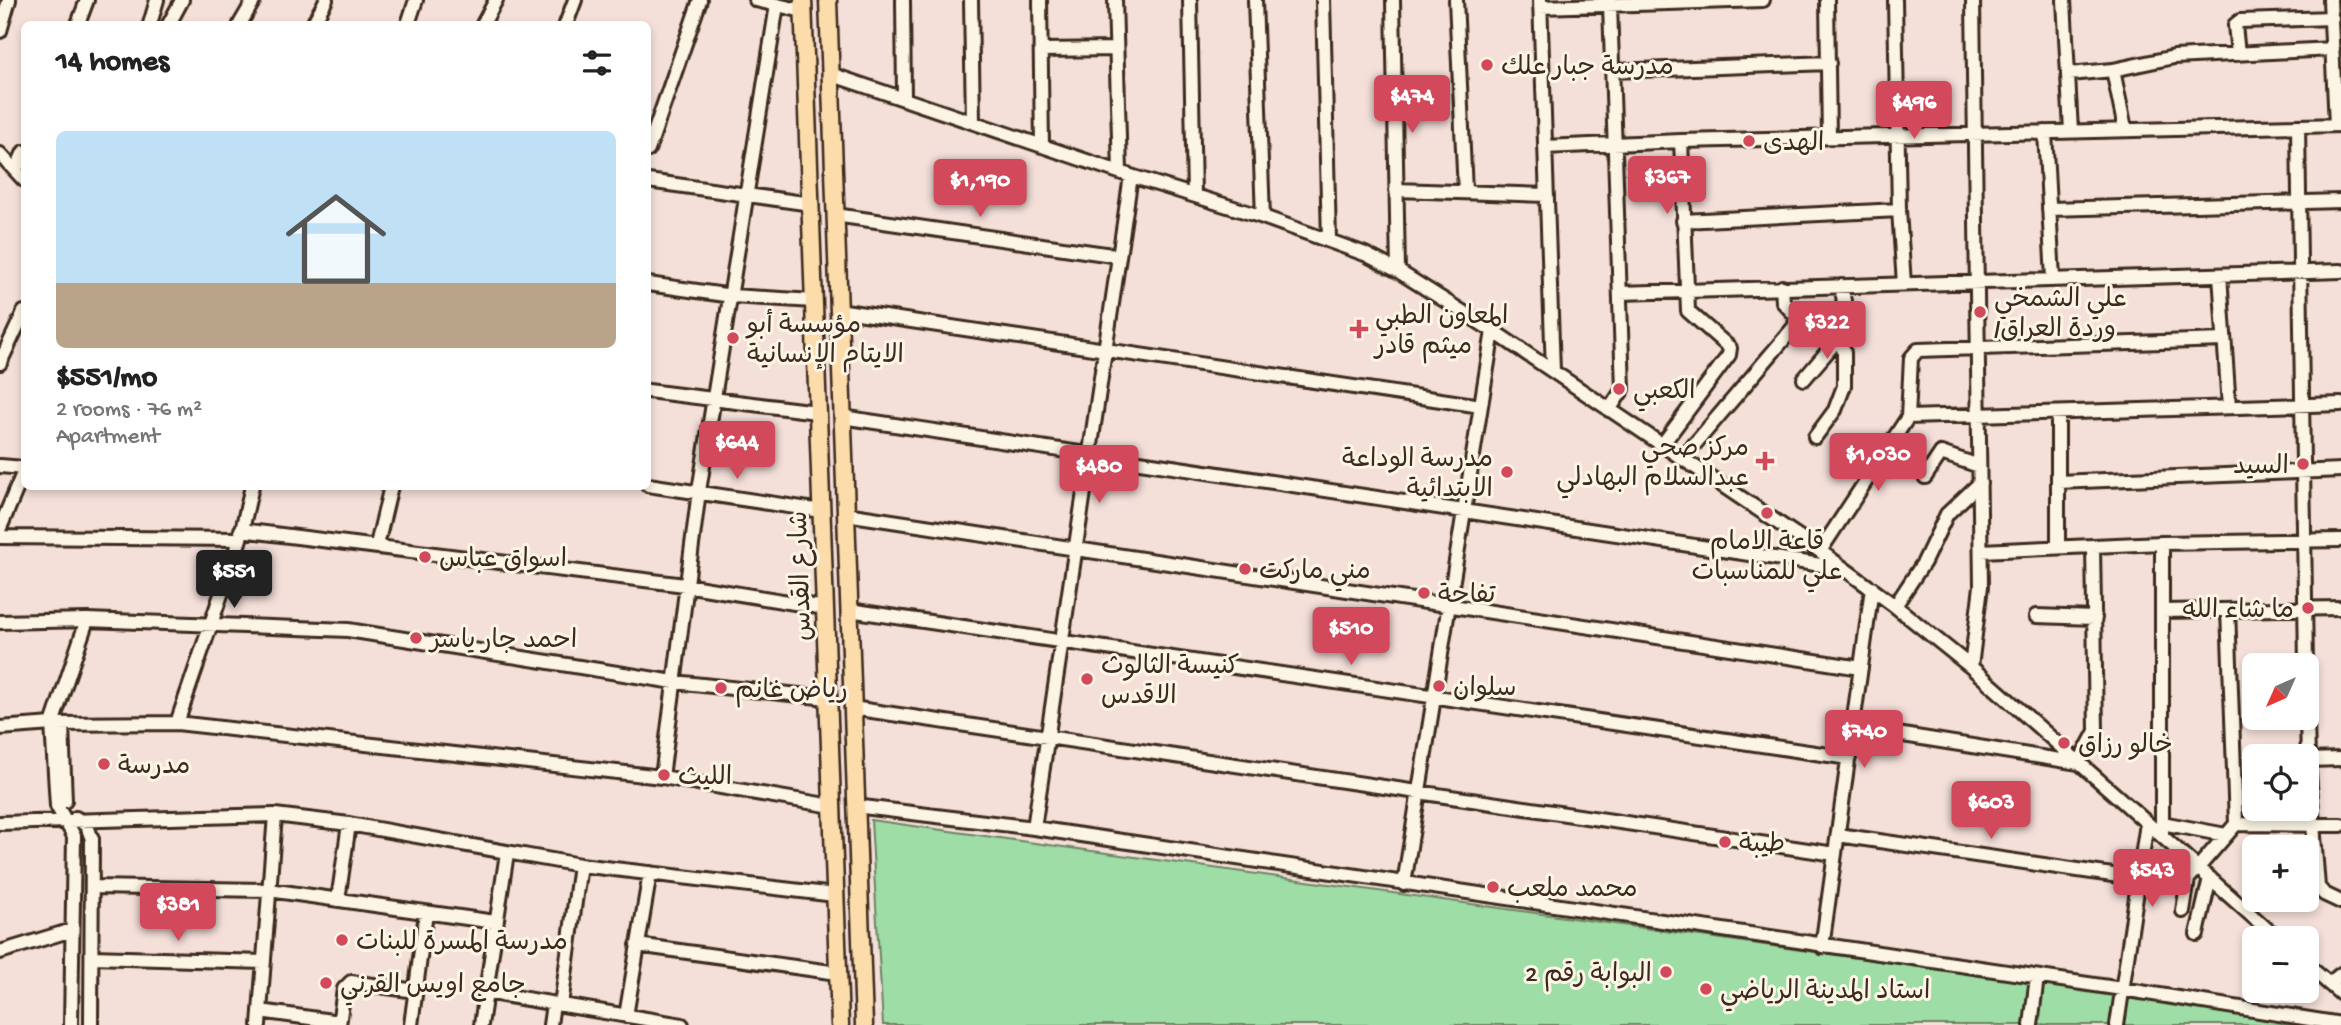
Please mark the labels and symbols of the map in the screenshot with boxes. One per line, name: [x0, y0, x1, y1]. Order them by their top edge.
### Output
place label: مدرسة جبار علك: [1501, 54, 1674, 85]
marker: مدرسة جبار علك: [1479, 57, 1495, 73]
pin: $474: [1371, 76, 1453, 135]
pin: $496: [1873, 82, 1955, 141]
place label: الهدى: [1763, 130, 1825, 161]
marker: الهدى: [1741, 133, 1757, 149]
pin: $367: [1626, 156, 1708, 216]
pin: $1,190: [923, 160, 1037, 219]
place label: علي الشمخي /وردة العراق: [1994, 286, 2127, 347]
pin: $322: [1786, 302, 1868, 361]
place label: المعاون الطبي ميثم قادر: [1373, 303, 1508, 364]
marker: علي الشمخي /وردة العراق: [1972, 304, 1988, 320]
place label: مؤسسة أبو الايتام الإنسانية: [745, 308, 904, 373]
marker: المعاون الطبي ميثم قادر: [1349, 319, 1369, 339]
marker: مؤسسة أبو الايتام الإنسانية: [725, 330, 741, 346]
place label: الكعبي: [1633, 378, 1696, 412]
marker: الكعبي: [1611, 381, 1627, 397]
pin: $644: [696, 421, 778, 481]
pin: $1,030: [1821, 434, 1935, 493]
place label: مركز صحي عبدالسلام البهادلي: [1556, 435, 1749, 499]
pin: $480: [1058, 446, 1140, 505]
place label: مدرسة الوداعة الابتدائية: [1342, 446, 1493, 507]
marker: مركز صحي عبدالسلام البهادلي: [1755, 451, 1775, 471]
place label: السيد: [2233, 453, 2289, 484]
marker: السيد: [2295, 456, 2311, 472]
marker: مدرسة الوداعة الابتدائية: [1499, 464, 1515, 480]
marker: قاعة الامام علي للمناسبات: [1759, 505, 1775, 521]
street label: شارع القدس: [786, 510, 821, 641]
place label: قاعة الامام علي للمناسبات: [1691, 529, 1843, 593]
place label: اسواق عباس: [439, 546, 567, 577]
marker: اسواق عباس: [417, 549, 433, 565]
pin: $551: [193, 550, 275, 610]
place label: مني ماركت: [1259, 558, 1371, 592]
marker: مني ماركت: [1237, 561, 1253, 577]
place label: تفاحة: [1438, 582, 1496, 613]
marker: تفاحة: [1416, 585, 1432, 601]
place label: ما شاء الله: [2183, 597, 2294, 628]
marker: ما شاء الله: [2300, 600, 2316, 616]
pin: $510: [1310, 608, 1392, 667]
place label: احمد جار ياسر: [428, 627, 577, 658]
marker: احمد جار ياسر: [408, 630, 424, 646]
place label: كنيسة الثالوث الاقدس: [1101, 653, 1239, 714]
north arrow: [2242, 653, 2319, 730]
marker: كنيسة الثالوث الاقدس: [1079, 671, 1095, 687]
place label: سلوان: [1453, 675, 1516, 706]
place label: رياض غانم: [735, 677, 848, 708]
marker: سلوان: [1431, 678, 1447, 694]
marker: رياض غانم: [713, 680, 729, 696]
pin: $740: [1823, 710, 1905, 770]
place label: خالو رزاق: [2078, 732, 2173, 763]
marker: خالو رزاق: [2056, 735, 2072, 751]
place label: مدرسة: [118, 753, 190, 784]
marker: مدرسة: [96, 756, 112, 772]
place label: الليث: [678, 764, 732, 795]
marker: الليث: [656, 767, 672, 783]
pin: $603: [1950, 782, 2032, 841]
place label: طيبة: [1739, 831, 1785, 862]
marker: طيبة: [1717, 834, 1733, 850]
pin: $543: [2111, 850, 2193, 909]
place label: محمد ملعب: [1507, 876, 1638, 907]
marker: محمد ملعب: [1485, 879, 1501, 895]
pin: $381: [137, 884, 219, 943]
place label: مدرسة المسرة للبنات: [356, 929, 568, 960]
marker: مدرسة المسرة للبنات: [334, 932, 350, 948]
place label: البوابة رقم 2: [1525, 961, 1652, 992]
marker: البوابة رقم 2: [1658, 964, 1674, 980]
place label: جامع اويس القرني: [340, 972, 526, 1006]
marker: جامع اويس القرني: [318, 975, 334, 991]
place label: استاد المدينة الرياضي: [1720, 978, 1930, 1012]
marker: استاد المدينة الرياضي: [1698, 981, 1714, 997]

